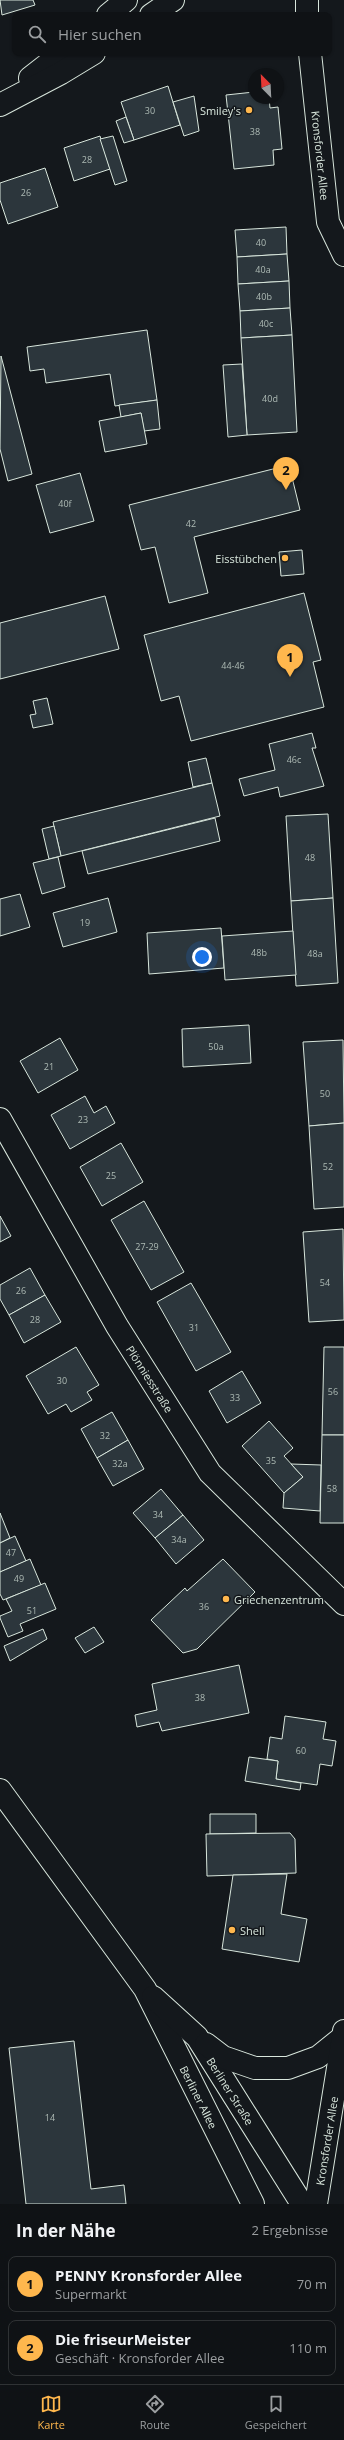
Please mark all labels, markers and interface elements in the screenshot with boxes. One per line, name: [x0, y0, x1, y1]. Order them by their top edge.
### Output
search box: [12, 12, 332, 56]
icon: search: [26, 23, 48, 45]
text: Hier suchen: [58, 24, 142, 44]
north arrow: [248, 68, 284, 104]
place label: Smiley's: [200, 103, 241, 118]
house number: 30: [145, 104, 155, 117]
marker: Smiley's: [244, 105, 254, 115]
street label: Kronsforder Allee: [309, 110, 333, 201]
house number: 38: [250, 125, 260, 138]
house number: 28: [82, 153, 92, 166]
house number: 26: [21, 186, 31, 199]
house number: 40: [256, 236, 266, 249]
house number: 40a: [255, 263, 271, 276]
house number: 40b: [256, 290, 272, 303]
house number: 40c: [259, 317, 274, 330]
house number: 40d: [262, 392, 278, 405]
pin: 2: [273, 457, 299, 490]
house number: 40f: [58, 497, 73, 510]
house number: 42: [186, 517, 196, 530]
place label: Eisstübchen: [215, 551, 277, 566]
marker: Eisstübchen: [280, 553, 290, 563]
pin: 1: [277, 644, 303, 677]
house number: 44-46: [221, 659, 245, 672]
house number: 46c: [287, 753, 302, 766]
house number: 48: [305, 851, 315, 864]
house number: 19: [80, 916, 90, 929]
house number: 48b: [251, 946, 267, 959]
your location: [192, 947, 212, 967]
house number: 48a: [307, 947, 323, 960]
house number: 50a: [208, 1040, 224, 1053]
house number: 21: [44, 1060, 54, 1073]
house number: 50: [320, 1087, 330, 1100]
house number: 23: [78, 1113, 88, 1126]
house number: 52: [323, 1160, 333, 1173]
house number: 25: [106, 1169, 116, 1182]
house number: 27-29: [135, 1240, 159, 1253]
house number: 54: [320, 1276, 330, 1289]
house number: 26: [16, 1284, 26, 1297]
house number: 28: [30, 1313, 40, 1326]
house number: 31: [189, 1321, 199, 1334]
street label: Plönniesstraße: [123, 1342, 177, 1415]
house number: 30: [57, 1374, 67, 1387]
house number: 56: [328, 1385, 338, 1398]
house number: 33: [230, 1391, 240, 1404]
house number: 32: [100, 1429, 110, 1442]
house number: 35: [266, 1454, 276, 1467]
house number: 32a: [112, 1457, 128, 1470]
house number: 58: [327, 1482, 337, 1495]
house number: 34: [153, 1508, 163, 1521]
house number: 34a: [171, 1533, 187, 1546]
house number: 47: [6, 1546, 16, 1559]
house number: 49: [14, 1572, 24, 1585]
place label: Griechenzentrum: [234, 1592, 324, 1607]
marker: Griechenzentrum: [221, 1594, 231, 1604]
house number: 36: [199, 1600, 209, 1613]
house number: 51: [27, 1604, 37, 1617]
house number: 38: [195, 1691, 205, 1704]
house number: 60: [296, 1744, 306, 1757]
place label: Shell: [240, 1923, 265, 1938]
marker: Shell: [227, 1925, 237, 1935]
street label: Berliner Straße: [204, 2054, 258, 2127]
street label: Berliner Allee: [177, 2063, 221, 2131]
street label: Kronsforder Allee: [312, 2095, 341, 2186]
house number: 14: [45, 2111, 55, 2124]
text: In der Nähe: [16, 2219, 115, 2242]
text: 2 Ergebnisse: [251, 2221, 328, 2239]
text: PENNY Kronsforder Allee: [55, 2265, 242, 2285]
text: 1: [26, 2275, 34, 2293]
text: 70 m: [297, 2275, 327, 2293]
text: Supermarkt: [55, 2285, 127, 2303]
text: Die friseurMeister: [55, 2329, 191, 2349]
text: 2: [26, 2339, 34, 2357]
text: 110 m: [289, 2339, 327, 2357]
text: Geschäft · Kronsforder Allee: [55, 2349, 225, 2367]
tab: Karte: [37, 2393, 65, 2432]
tab: Route: [140, 2393, 170, 2432]
tab: Gespeichert: [245, 2393, 307, 2432]

